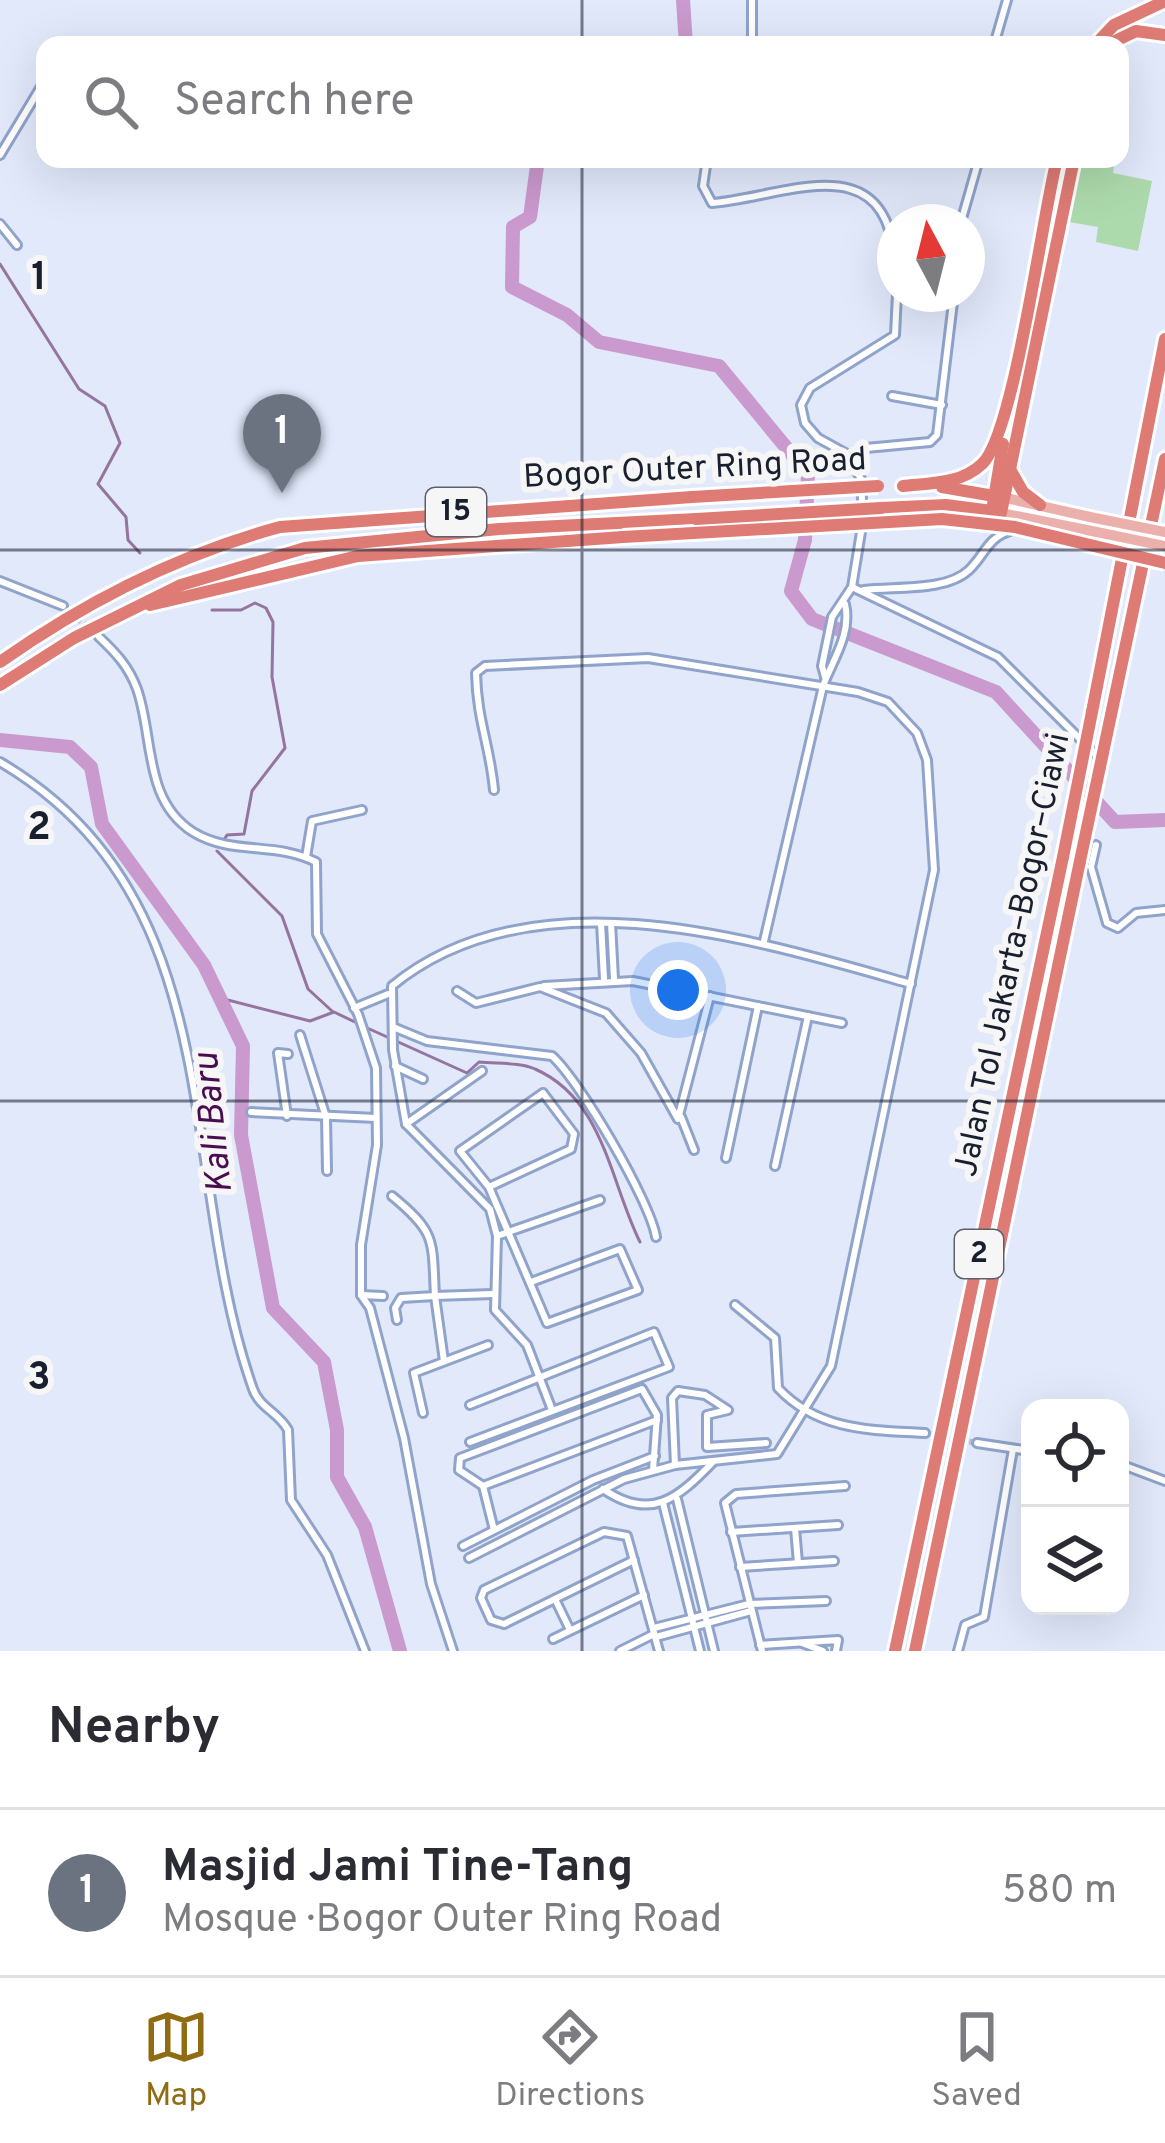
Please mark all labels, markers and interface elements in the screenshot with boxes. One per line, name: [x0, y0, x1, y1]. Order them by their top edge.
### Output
search box: [36, 36, 1129, 168]
icon: search: [78, 69, 144, 135]
text: Search here: [174, 74, 414, 131]
north arrow: [877, 204, 985, 312]
text: 1: [31, 255, 47, 304]
pin: 1: [243, 394, 321, 493]
street label: Bogor Outer Ring Road: [522, 440, 868, 500]
road number: 15: [426, 488, 486, 536]
street label: Jalan Tol Jakarta–Bogor–Ciawi: [946, 729, 1082, 1181]
text: 2: [27, 805, 51, 854]
your location: [648, 960, 708, 1020]
water label: Kali Baru: [185, 1050, 245, 1196]
road number: 2: [955, 1230, 1003, 1278]
text: 3: [27, 1355, 51, 1404]
map controls: [1021, 1399, 1129, 1615]
button: locate: [1021, 1399, 1129, 1507]
button: layers: [1021, 1507, 1129, 1615]
text: Nearby: [48, 1697, 220, 1762]
text: Masjid Jami Tine-Tang: [162, 1840, 633, 1897]
text: 1: [79, 1868, 95, 1917]
text: 580 m: [1002, 1868, 1117, 1917]
text: Mosque · Bogor Outer Ring Road: [162, 1897, 722, 1946]
tab: Map: [143, 2004, 209, 2118]
tab: Directions: [495, 2004, 645, 2118]
tab: Saved: [931, 2004, 1022, 2118]

